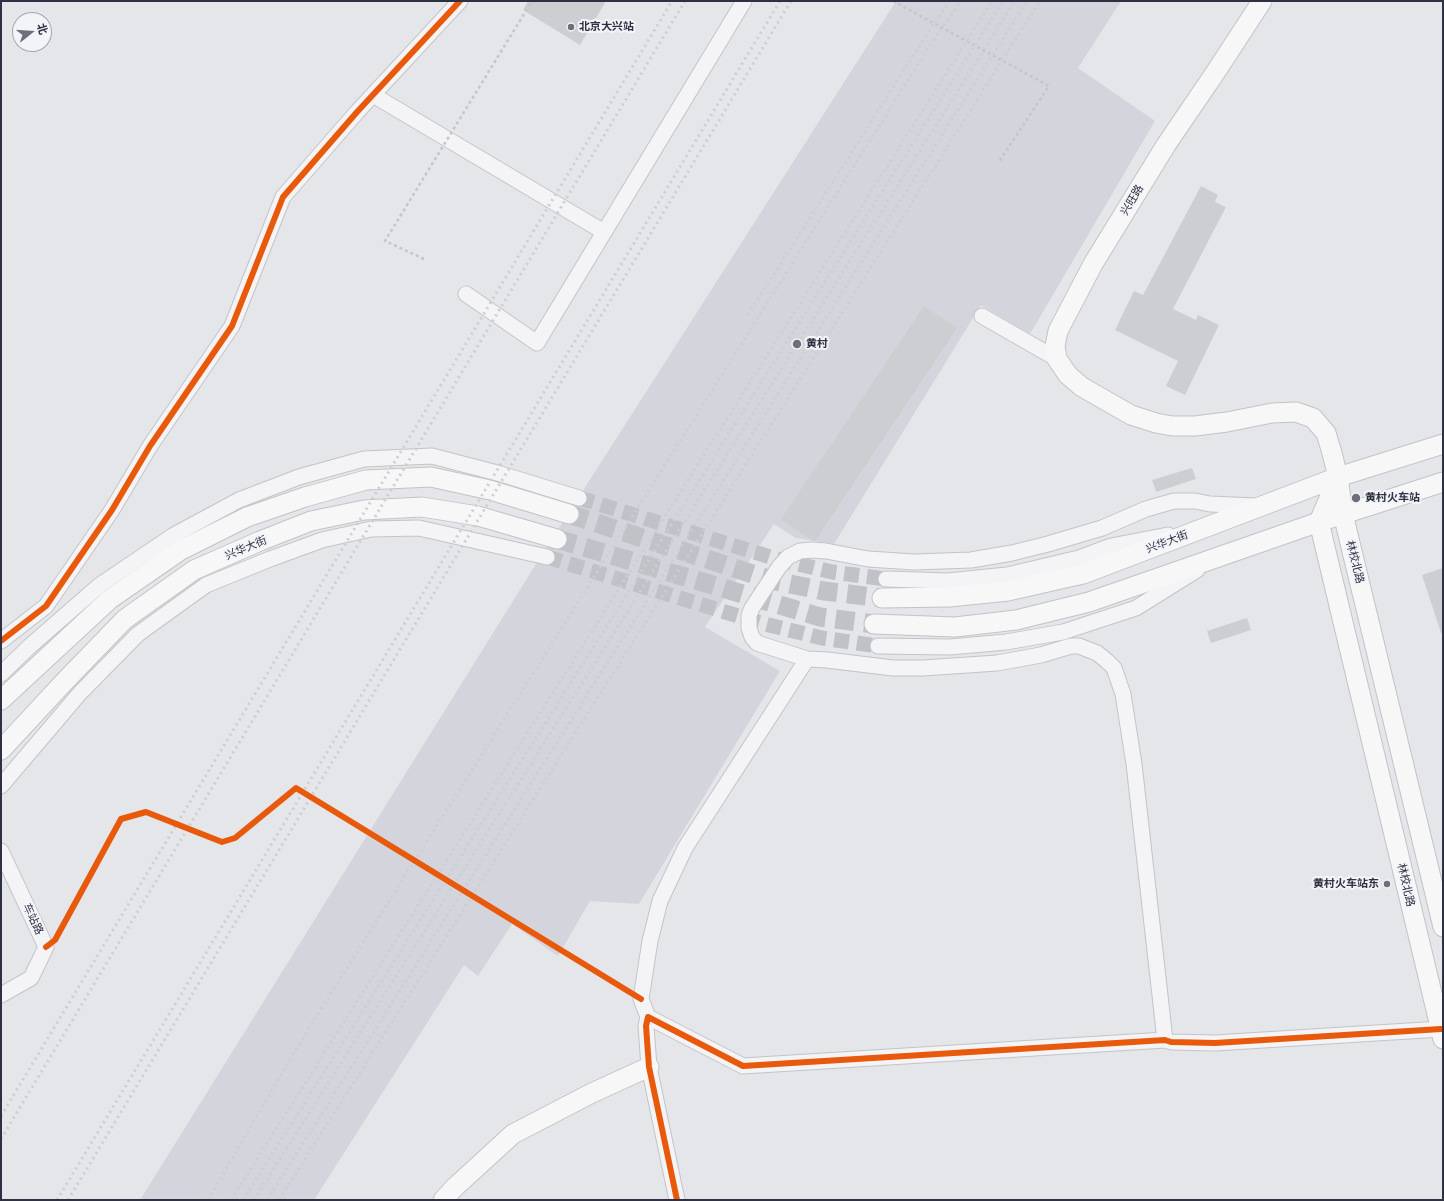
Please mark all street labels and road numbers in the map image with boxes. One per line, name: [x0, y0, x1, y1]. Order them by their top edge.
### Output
street label: 兴旺路: [1118, 182, 1146, 218]
street label: 兴华大街: [1144, 528, 1190, 556]
street label: 兴华大街: [223, 533, 269, 563]
street label: 林校北路: [1343, 539, 1367, 585]
street label: 林校北路: [1395, 862, 1417, 908]
street label: 车站路: [20, 901, 46, 937]

